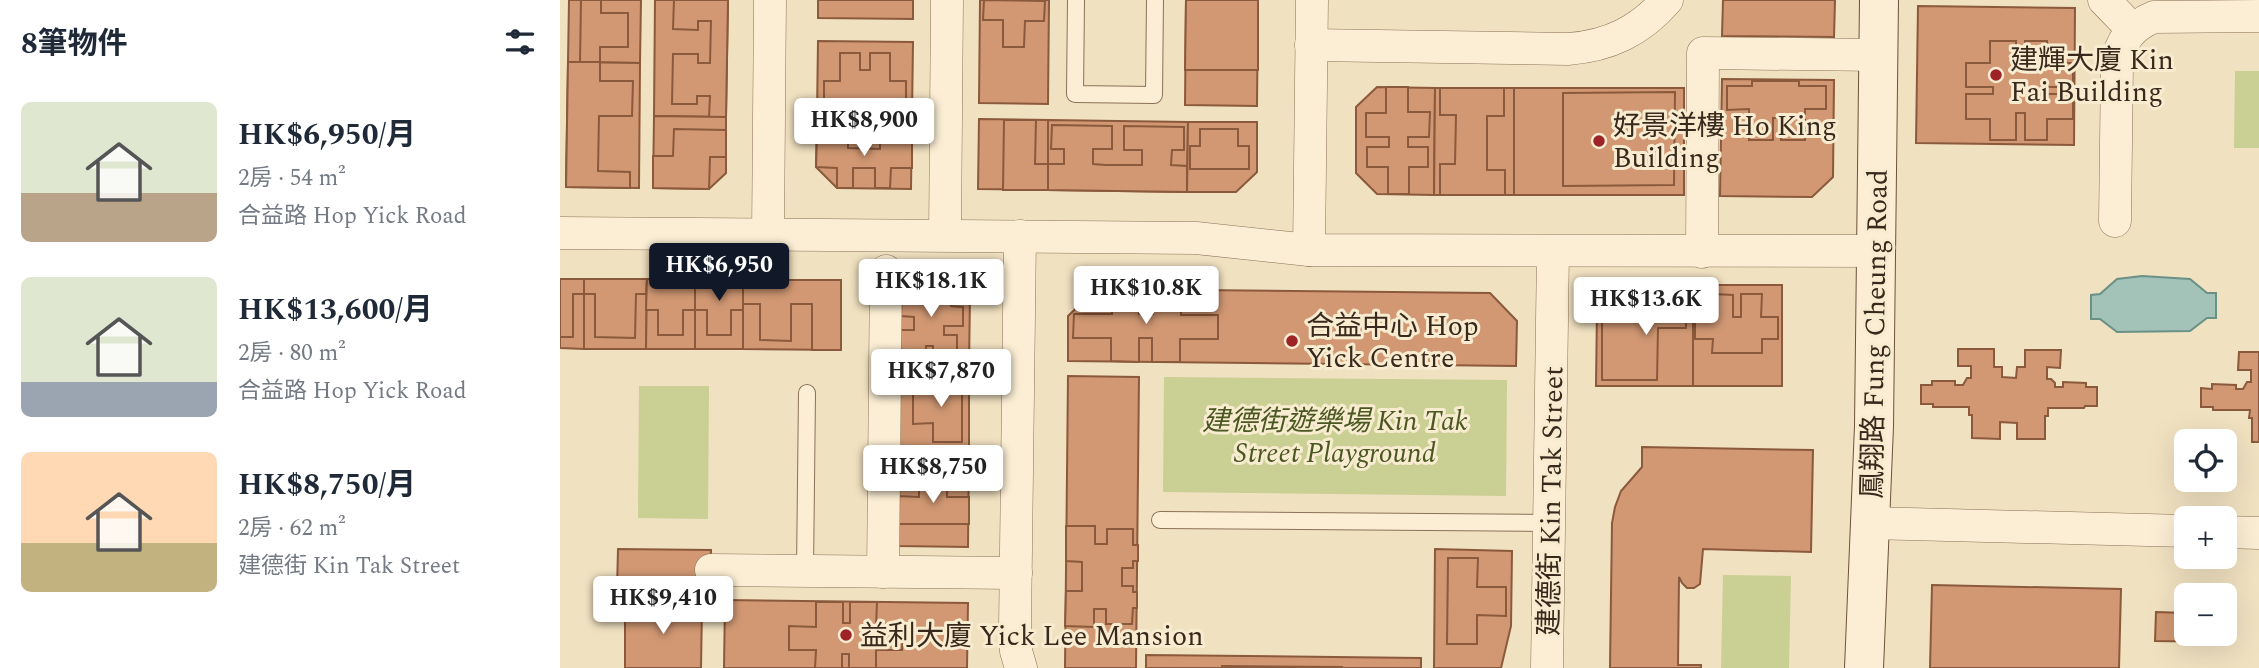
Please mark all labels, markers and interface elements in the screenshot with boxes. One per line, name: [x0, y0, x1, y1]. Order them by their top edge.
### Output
text: 8筆物件: [21, 21, 128, 67]
icon: filters: [501, 23, 539, 61]
place label: 建輝大廈 Kin Fai Building: [2010, 39, 2174, 114]
marker: 建輝大廈 Kin Fai Building: [1988, 67, 2004, 83]
pin: HK$8,900: [792, 99, 936, 158]
text: HK$8,900: [810, 103, 918, 138]
place label: 好景洋樓 Ho King Building: [1613, 105, 1837, 180]
text: HK$6,950/月: [238, 112, 416, 158]
icon: home: [77, 130, 161, 214]
marker: 好景洋樓 Ho King Building: [1591, 133, 1607, 149]
text: 2房 · 54 m²: [238, 161, 346, 196]
street label: 鳳翔路 Fung Cheung Road: [1851, 169, 1900, 499]
text: 合益路 Hop Yick Road: [238, 199, 467, 234]
pin: HK$6,950: [647, 244, 791, 303]
text: HK$6,950: [665, 248, 773, 283]
pin: HK$18.1K: [859, 260, 1003, 319]
text: HK$18.1K: [875, 264, 987, 299]
pin: HK$10.8K: [1074, 266, 1218, 326]
text: HK$10.8K: [1090, 271, 1202, 306]
pin: HK$13.6K: [1574, 278, 1718, 337]
text: HK$13.6K: [1590, 282, 1702, 317]
text: HK$13,600/月: [238, 287, 433, 333]
icon: home: [77, 305, 161, 389]
place label: 合益中心 Hop Yick Centre: [1306, 305, 1479, 380]
marker: 合益中心 Hop Yick Centre: [1284, 333, 1300, 349]
text: 2房 · 80 m²: [238, 336, 346, 371]
pin: HK$7,870: [869, 350, 1013, 409]
text: HK$7,870: [887, 354, 995, 389]
street label: 建德街 Kin Tak Street: [1528, 365, 1575, 637]
text: 合益路 Hop Yick Road: [238, 374, 467, 409]
park label: 建德街遊樂場 Kin Tak Street Playground: [1202, 400, 1468, 475]
map controls: [2174, 429, 2237, 646]
button: locate: [2174, 429, 2237, 492]
pin: HK$8,750: [861, 446, 1005, 505]
text: HK$8,750: [879, 450, 987, 485]
text: HK$8,750/月: [238, 462, 416, 508]
icon: home: [77, 480, 161, 564]
button: +: [2174, 506, 2237, 569]
text: 2房 · 62 m²: [238, 511, 346, 546]
text: 建德街 Kin Tak Street: [238, 549, 460, 584]
pin: HK$9,410: [591, 576, 735, 636]
text: HK$9,410: [609, 581, 717, 616]
button: −: [2174, 583, 2237, 646]
place label: 益利大廈 Yick Lee Mansion: [860, 615, 1203, 658]
marker: 益利大廈 Yick Lee Mansion: [838, 627, 854, 643]

